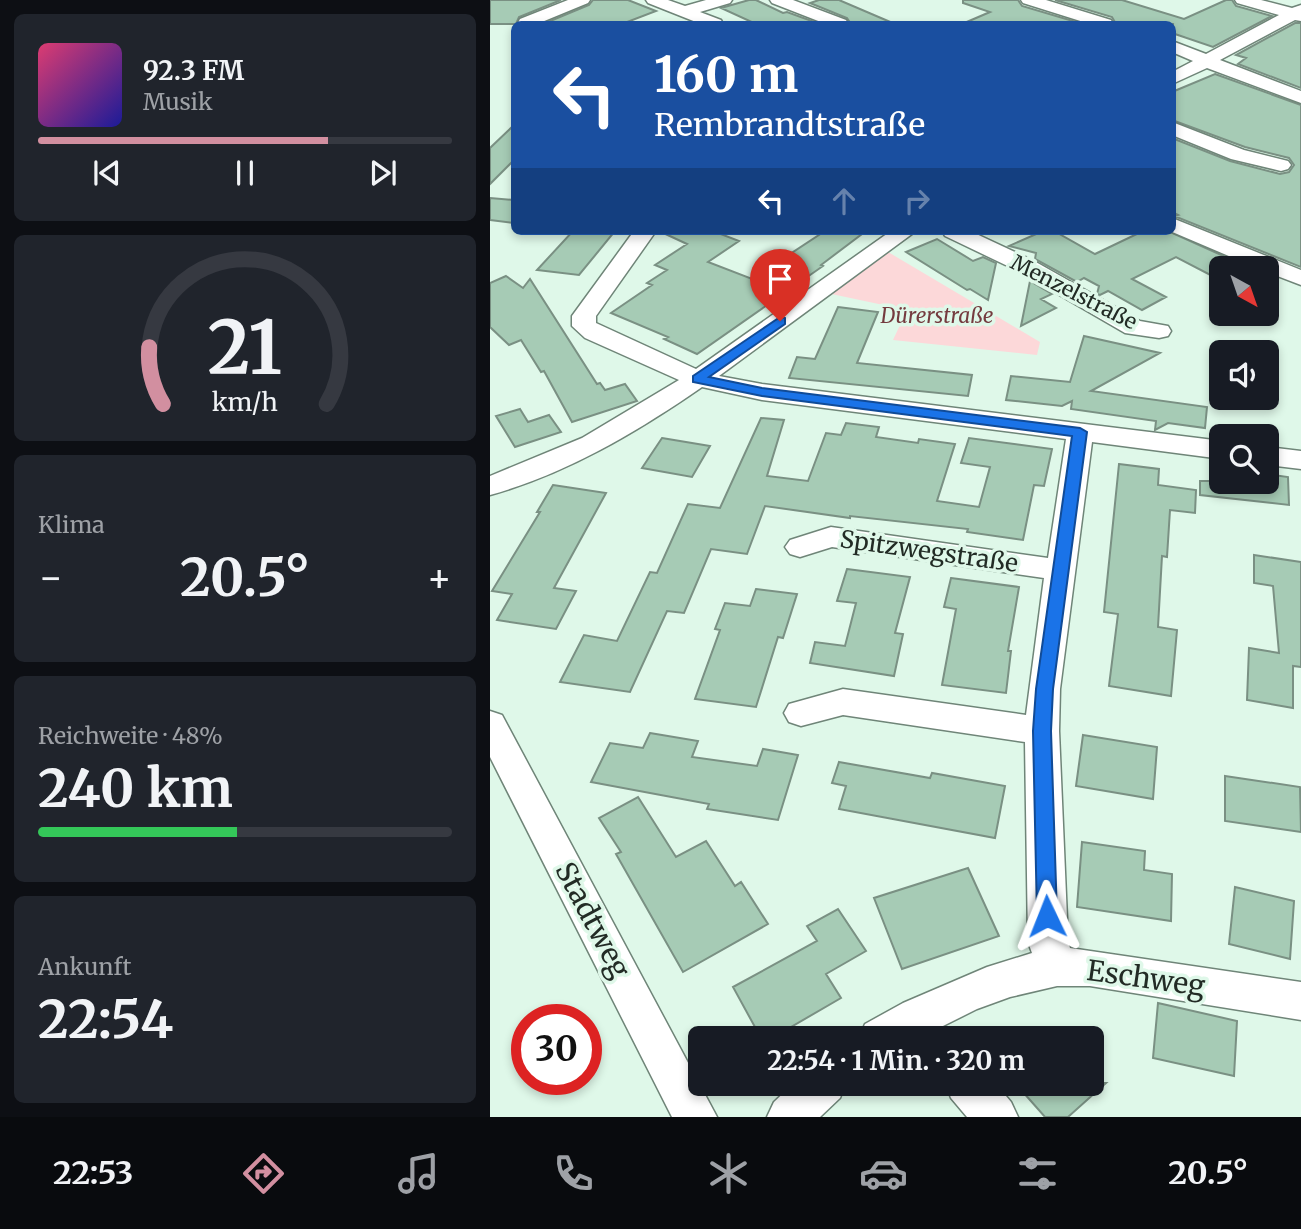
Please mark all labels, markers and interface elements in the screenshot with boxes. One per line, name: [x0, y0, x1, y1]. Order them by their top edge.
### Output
text: 160 m: [654, 44, 798, 105]
icon: left: [539, 49, 630, 140]
text: 92.3 FM: [143, 54, 244, 87]
text: Musik: [143, 87, 213, 116]
text: Rembrandtstraße: [654, 105, 925, 145]
icon: previous: [88, 154, 126, 192]
icon: pause: [226, 154, 264, 192]
icon: next: [364, 154, 402, 192]
icon: left: [752, 182, 790, 220]
icon: ahead: [825, 182, 863, 220]
icon: right: [898, 182, 936, 220]
pin: [750, 249, 810, 321]
street label: Menzelstraße: [1006, 249, 1142, 335]
north arrow: [1209, 256, 1279, 326]
map controls: [1209, 256, 1279, 494]
icon: arrive: [761, 260, 799, 298]
text: 21: [208, 302, 282, 394]
park label: Dürerstraße: [879, 302, 994, 329]
button: sound: [1209, 340, 1279, 410]
text: km/h: [212, 386, 278, 418]
button: search: [1209, 424, 1279, 494]
text: Klima: [38, 510, 105, 539]
street label: Spitzwegstraße: [838, 523, 1020, 579]
text: 20.5°: [180, 545, 310, 610]
text: −: [38, 554, 63, 601]
text: +: [427, 554, 452, 601]
text: Reichweite · 48%: [38, 721, 223, 750]
text: 240 km: [38, 756, 233, 821]
street label: Stadtweg: [548, 856, 638, 984]
position arrow: [1010, 879, 1084, 953]
text: Ankunft: [38, 952, 131, 981]
street label: Eschweg: [1085, 952, 1207, 1004]
text: 22:54: [38, 987, 173, 1052]
speed limit sign: 30: [511, 1004, 602, 1095]
text: 22:54 · 1 Min. · 320 m: [767, 1044, 1025, 1077]
icon: directions: [239, 1149, 288, 1198]
icon: music: [394, 1149, 443, 1198]
icon: phone: [549, 1149, 598, 1198]
icon: climate: [704, 1149, 753, 1198]
icon: car: [859, 1149, 908, 1198]
icon: filters: [1013, 1149, 1062, 1198]
text: 22:53: [53, 1153, 133, 1193]
text: 20.5°: [1168, 1153, 1248, 1193]

